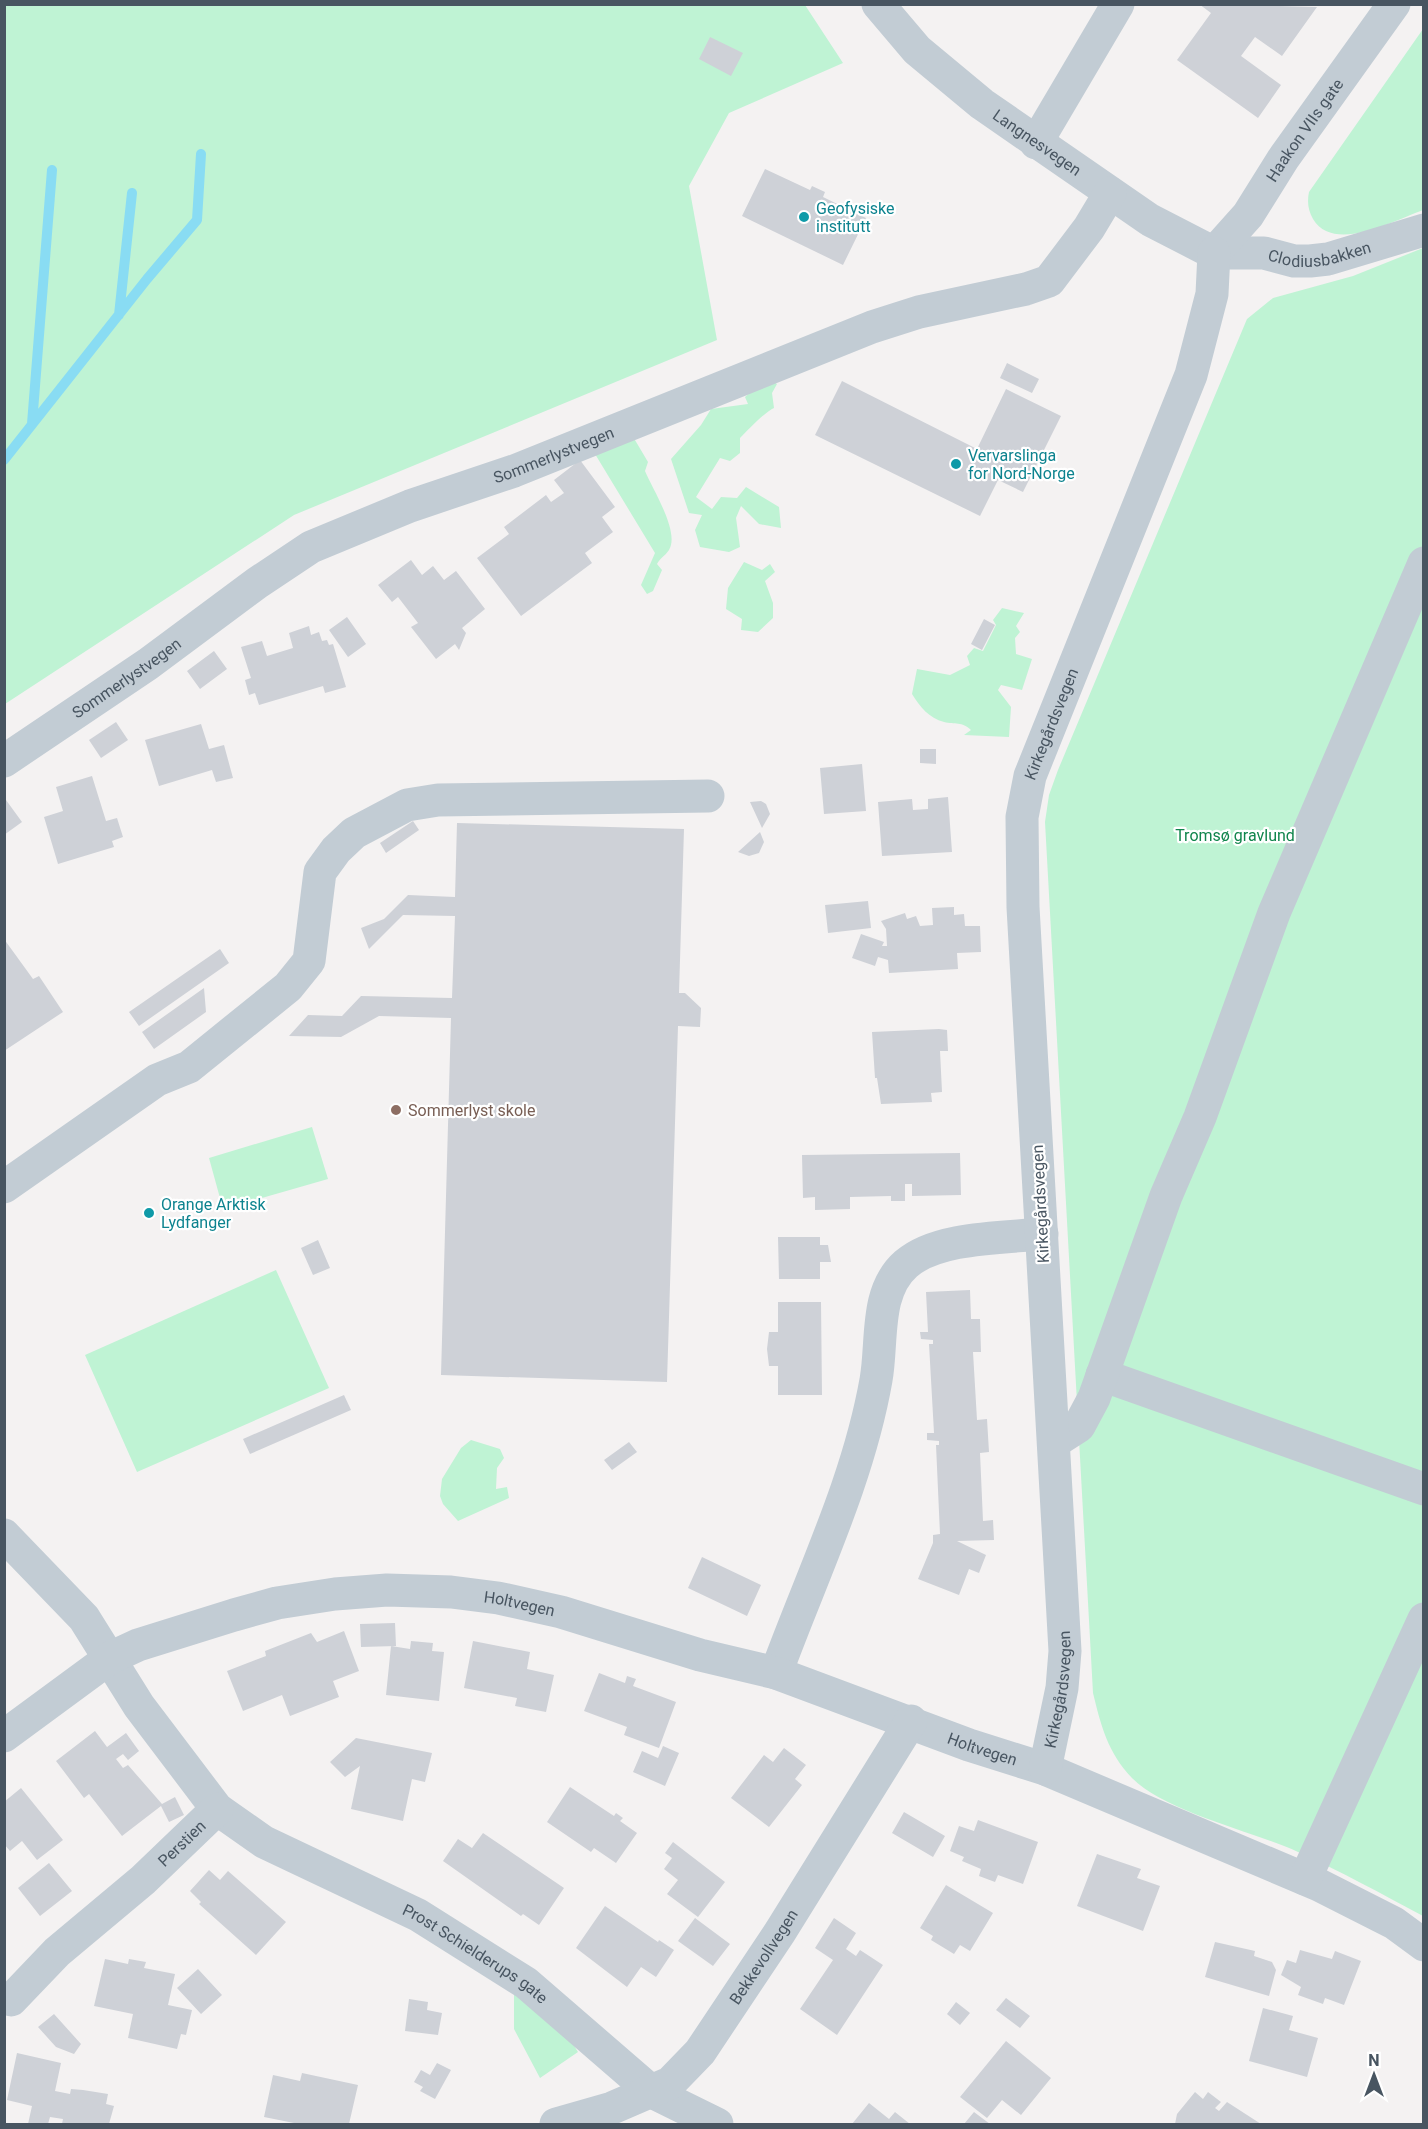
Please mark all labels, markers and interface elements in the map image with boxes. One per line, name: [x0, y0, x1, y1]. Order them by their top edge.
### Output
street label: Haakon VIIs gate: [1262, 75, 1347, 185]
street label: Langnesvegen: [989, 105, 1085, 180]
place label: Geofysiske institutt: [816, 199, 894, 236]
marker: Geofysiske institutt: [797, 210, 811, 224]
street label: Clodiusbakken: [1266, 238, 1373, 271]
street label: Sommerlystvegen: [491, 423, 617, 487]
place label: Vervarslinga for Nord-Norge: [968, 446, 1075, 483]
marker: Vervarslinga for Nord-Norge: [949, 457, 963, 471]
street label: Sommerlystvegen: [69, 634, 185, 722]
street label: Kirkegårdsvegen: [1020, 666, 1082, 783]
park label: Tromsø gravlund: [1175, 826, 1295, 845]
place label: Sommerlyst skole: [408, 1101, 535, 1120]
marker: Sommerlyst skole: [389, 1103, 403, 1117]
street label: Kirkegårdsvegen: [1028, 1144, 1053, 1264]
place label: Orange Arktisk Lydfanger: [161, 1195, 266, 1232]
marker: Orange Arktisk Lydfanger: [142, 1206, 156, 1220]
street label: Holtvegen: [483, 1587, 557, 1620]
street label: Kirkegårdsvegen: [1041, 1630, 1075, 1750]
street label: Holtvegen: [945, 1729, 1019, 1770]
street label: Perstien: [154, 1816, 210, 1871]
street label: Prost Schielderups gate: [399, 1900, 551, 2008]
street label: Bekkevollvegen: [726, 1906, 802, 2008]
north arrow: [1344, 2045, 1404, 2105]
text: N: [1368, 2051, 1380, 2070]

